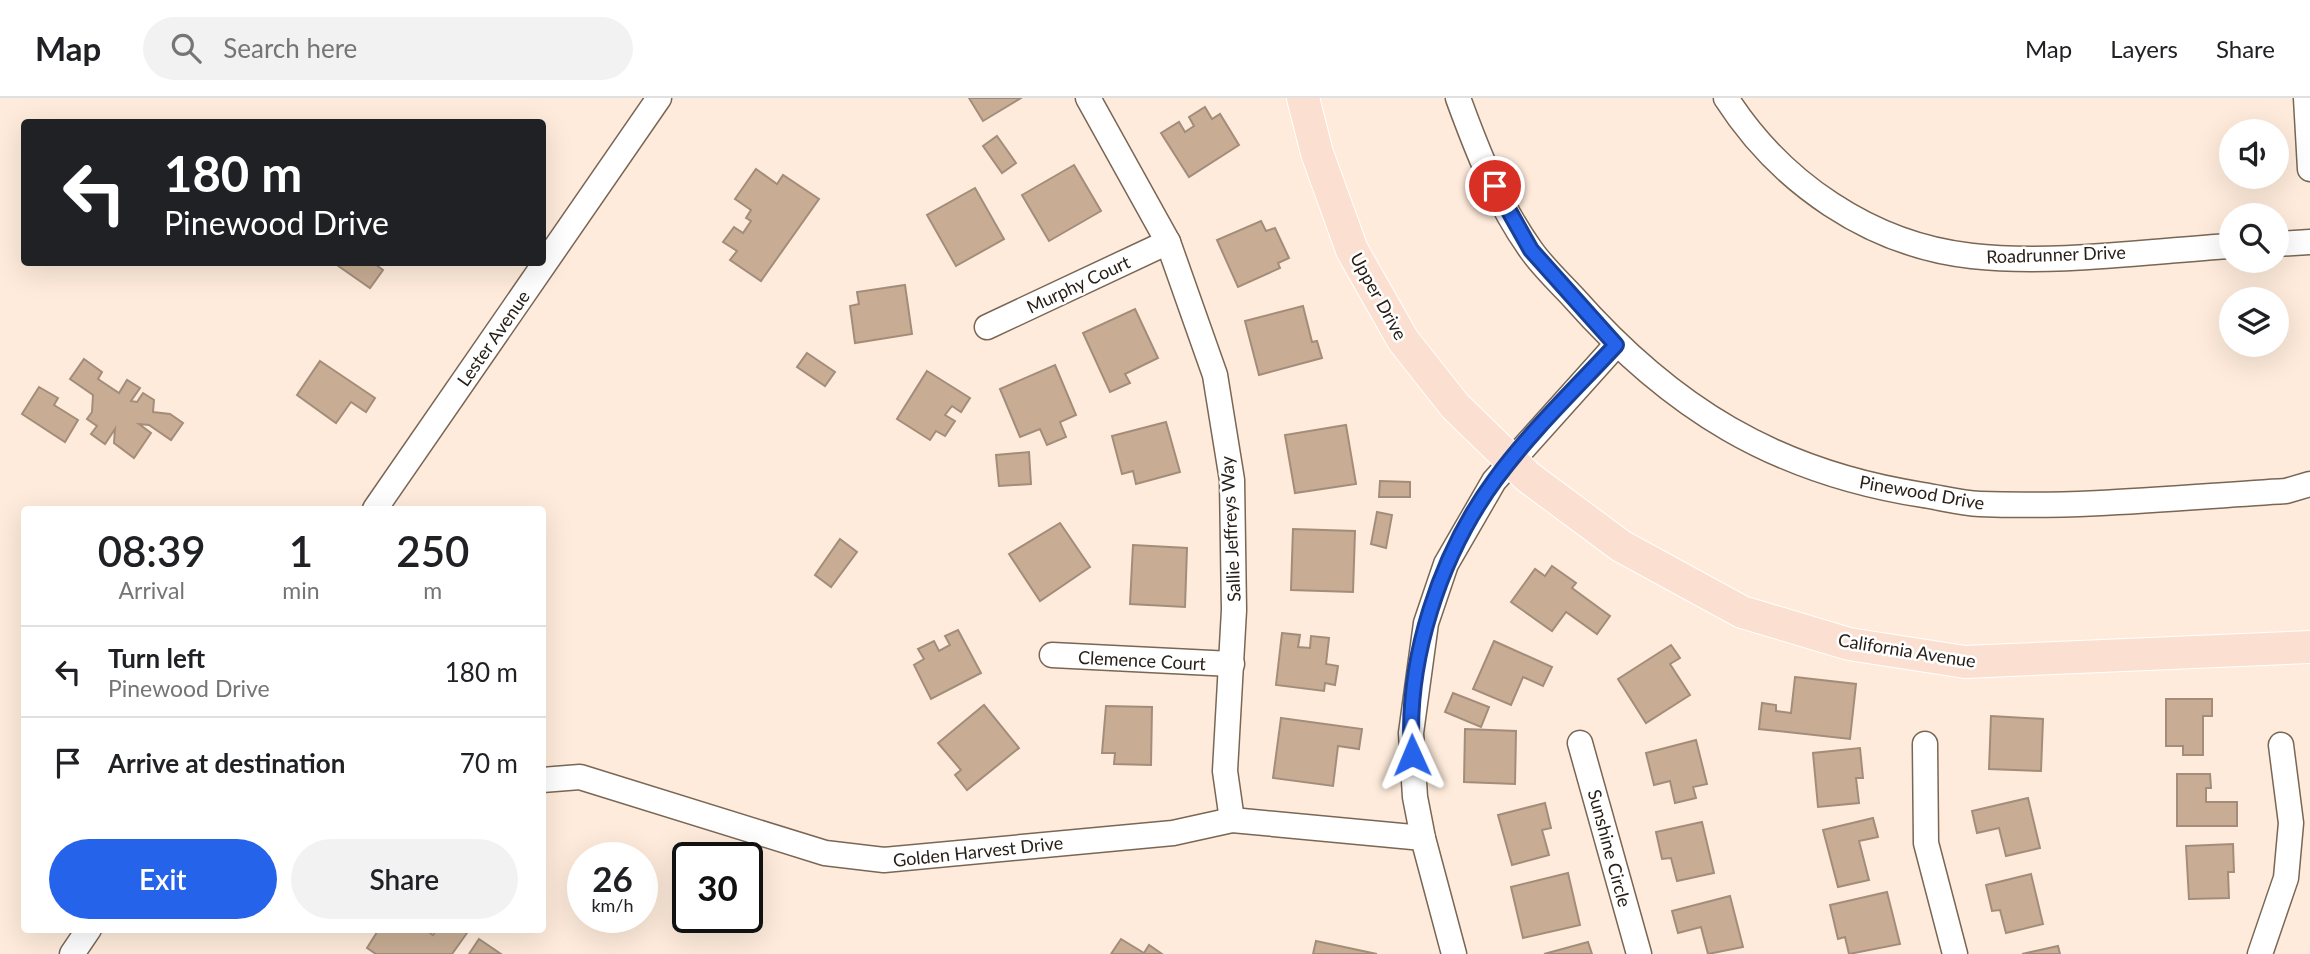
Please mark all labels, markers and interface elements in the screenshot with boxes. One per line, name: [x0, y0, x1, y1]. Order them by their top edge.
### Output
search box: [143, 17, 633, 80]
text: Map: [35, 28, 101, 68]
icon: search: [167, 29, 205, 67]
text: Search here: [223, 32, 357, 64]
text: Map: [2025, 34, 2072, 63]
text: Layers: [2110, 34, 2178, 63]
text: Share: [2216, 34, 2275, 63]
map controls: [2219, 119, 2289, 357]
button: sound: [2219, 119, 2289, 189]
text: 180 m: [164, 144, 302, 202]
icon: left: [49, 147, 140, 238]
pin: [1465, 156, 1525, 216]
icon: arrive: [1476, 167, 1514, 205]
text: Pinewood Drive: [164, 203, 389, 242]
button: search: [2219, 203, 2289, 273]
street label: Roadrunner Drive: [1986, 241, 2126, 267]
street label: Upper Drive: [1346, 249, 1412, 343]
street label: Murphy Court: [1023, 250, 1134, 318]
street label: Lester Avenue: [452, 286, 534, 390]
button: layers: [2219, 287, 2289, 357]
street label: Sallie Jeffreys Way: [1215, 455, 1245, 602]
street label: Pinewood Drive: [1858, 470, 1986, 514]
text: 08:39: [98, 526, 206, 576]
text: 1: [289, 526, 313, 576]
text: 250: [396, 526, 469, 576]
text: Arrival: [119, 576, 185, 604]
text: min: [282, 576, 320, 604]
text: m: [423, 576, 442, 604]
street label: California Avenue: [1837, 628, 1977, 672]
text: Turn left: [108, 642, 205, 674]
street label: Clemence Court: [1078, 646, 1207, 674]
icon: left: [49, 653, 87, 691]
text: 180 m: [445, 656, 518, 688]
text: Pinewood Drive: [108, 674, 270, 702]
position arrow: [1375, 718, 1449, 792]
icon: arrive: [49, 744, 87, 782]
text: Arrive at destination: [108, 747, 345, 779]
text: 70 m: [460, 747, 518, 779]
street label: Sunshine Circle: [1584, 787, 1636, 909]
street label: Golden Harvest Drive: [892, 831, 1064, 871]
button: Exit: [49, 839, 277, 919]
button: Share: [291, 839, 518, 919]
speed limit sign: 30: [672, 842, 763, 933]
text: 26: [592, 857, 633, 899]
text: km/h: [591, 894, 634, 916]

